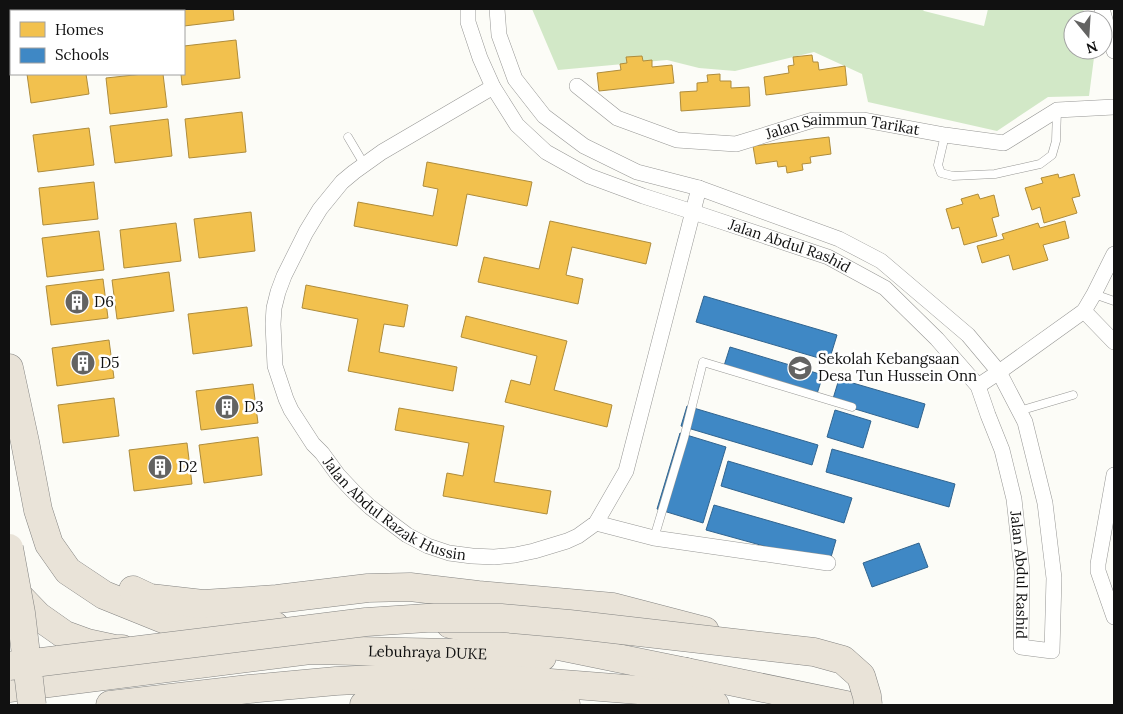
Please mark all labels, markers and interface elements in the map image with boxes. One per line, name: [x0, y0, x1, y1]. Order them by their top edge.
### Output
legend: [10, 10, 185, 75]
north arrow: [1063, 10, 1113, 60]
text: Homes: [55, 20, 104, 39]
text: N: [1084, 37, 1100, 58]
text: Schools: [55, 45, 109, 64]
street label: Jalan Saimmun Tarikat: [762, 110, 921, 144]
street label: Jalan Abdul Rashid: [725, 214, 854, 277]
building icon: D6: [64, 289, 90, 315]
place label: D6: [94, 292, 114, 311]
place label: Sekolah Kebangsaan Desa Tun Hussein Onn: [818, 349, 977, 385]
building icon: D5: [70, 350, 96, 376]
place label: D5: [100, 353, 119, 372]
school or university icon: Sekolah Kebangsaan Desa Tun Hussein Onn: [787, 355, 813, 381]
building icon: D3: [214, 394, 240, 420]
place label: D3: [244, 397, 264, 416]
street label: Jalan Abdul Razak Hussin: [319, 452, 467, 564]
building icon: D2: [147, 454, 173, 480]
place label: D2: [178, 457, 197, 476]
street label: Jalan Abdul Rashid: [1006, 509, 1032, 639]
street label: Lebuhraya DUKE: [368, 641, 488, 664]

